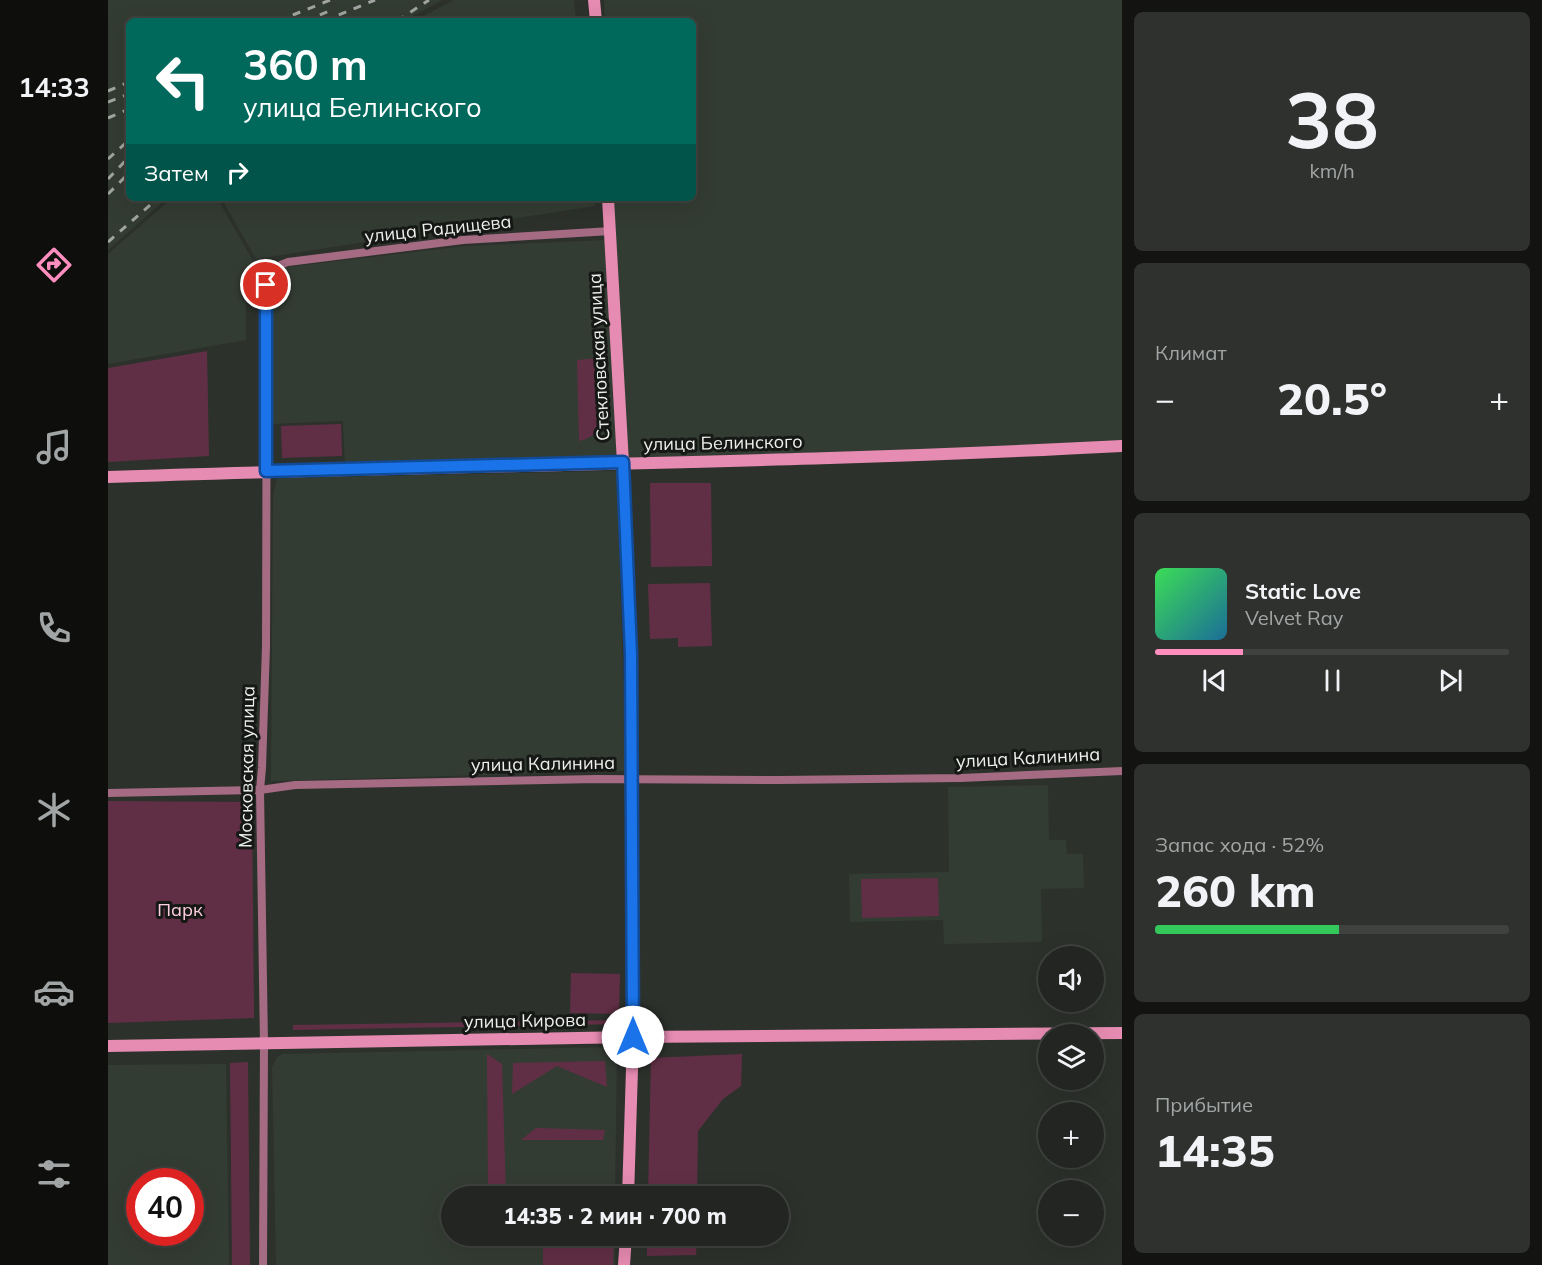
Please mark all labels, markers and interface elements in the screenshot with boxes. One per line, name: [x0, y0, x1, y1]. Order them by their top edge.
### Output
text: 360 m: [243, 38, 368, 91]
icon: left: [144, 42, 222, 120]
text: 14:33: [18, 70, 90, 104]
text: 38: [1285, 70, 1379, 168]
text: улица Белинского: [243, 90, 482, 124]
icon: right: [221, 156, 254, 189]
text: km/h: [1309, 158, 1355, 183]
text: Затем: [144, 159, 209, 187]
street label: улица Радищева: [363, 209, 512, 248]
icon: directions: [33, 244, 75, 286]
pin: [240, 259, 291, 310]
icon: arrive: [249, 268, 282, 301]
street label: Стекловская улица: [583, 273, 614, 442]
text: Климат: [1155, 340, 1227, 365]
text: 20.5°: [1277, 370, 1387, 426]
text: −: [1155, 378, 1175, 419]
text: +: [1489, 378, 1509, 419]
icon: music: [33, 426, 75, 468]
street label: улица Белинского: [643, 430, 803, 455]
text: Static Love: [1245, 577, 1361, 605]
text: Velvet Ray: [1245, 605, 1343, 630]
icon: phone: [33, 607, 75, 649]
icon: previous: [1198, 664, 1231, 697]
icon: pause: [1316, 664, 1349, 697]
icon: next: [1434, 664, 1467, 697]
street label: Московская улица: [234, 686, 259, 848]
street label: улица Калинина: [955, 742, 1101, 773]
street label: улица Калинина: [471, 751, 615, 776]
icon: climate: [33, 789, 75, 831]
text: Запас хода · 52%: [1155, 832, 1324, 857]
text: 260 km: [1155, 862, 1316, 918]
park label: Парк: [157, 898, 203, 921]
map controls: [1038, 946, 1104, 1246]
button: sound: [1038, 946, 1104, 1012]
icon: car: [33, 971, 75, 1013]
position arrow: [601, 1005, 665, 1069]
street label: улица Кирова: [464, 1008, 586, 1033]
button: layers: [1038, 1024, 1104, 1090]
text: Прибытие: [1155, 1092, 1253, 1117]
button: +: [1038, 1102, 1104, 1168]
text: 14:35: [1155, 1122, 1275, 1178]
icon: filters: [33, 1153, 75, 1195]
speed limit sign: 40: [126, 1168, 204, 1246]
button: −: [1038, 1180, 1104, 1246]
text: 14:35 · 2 мин · 700 m: [503, 1202, 727, 1230]

